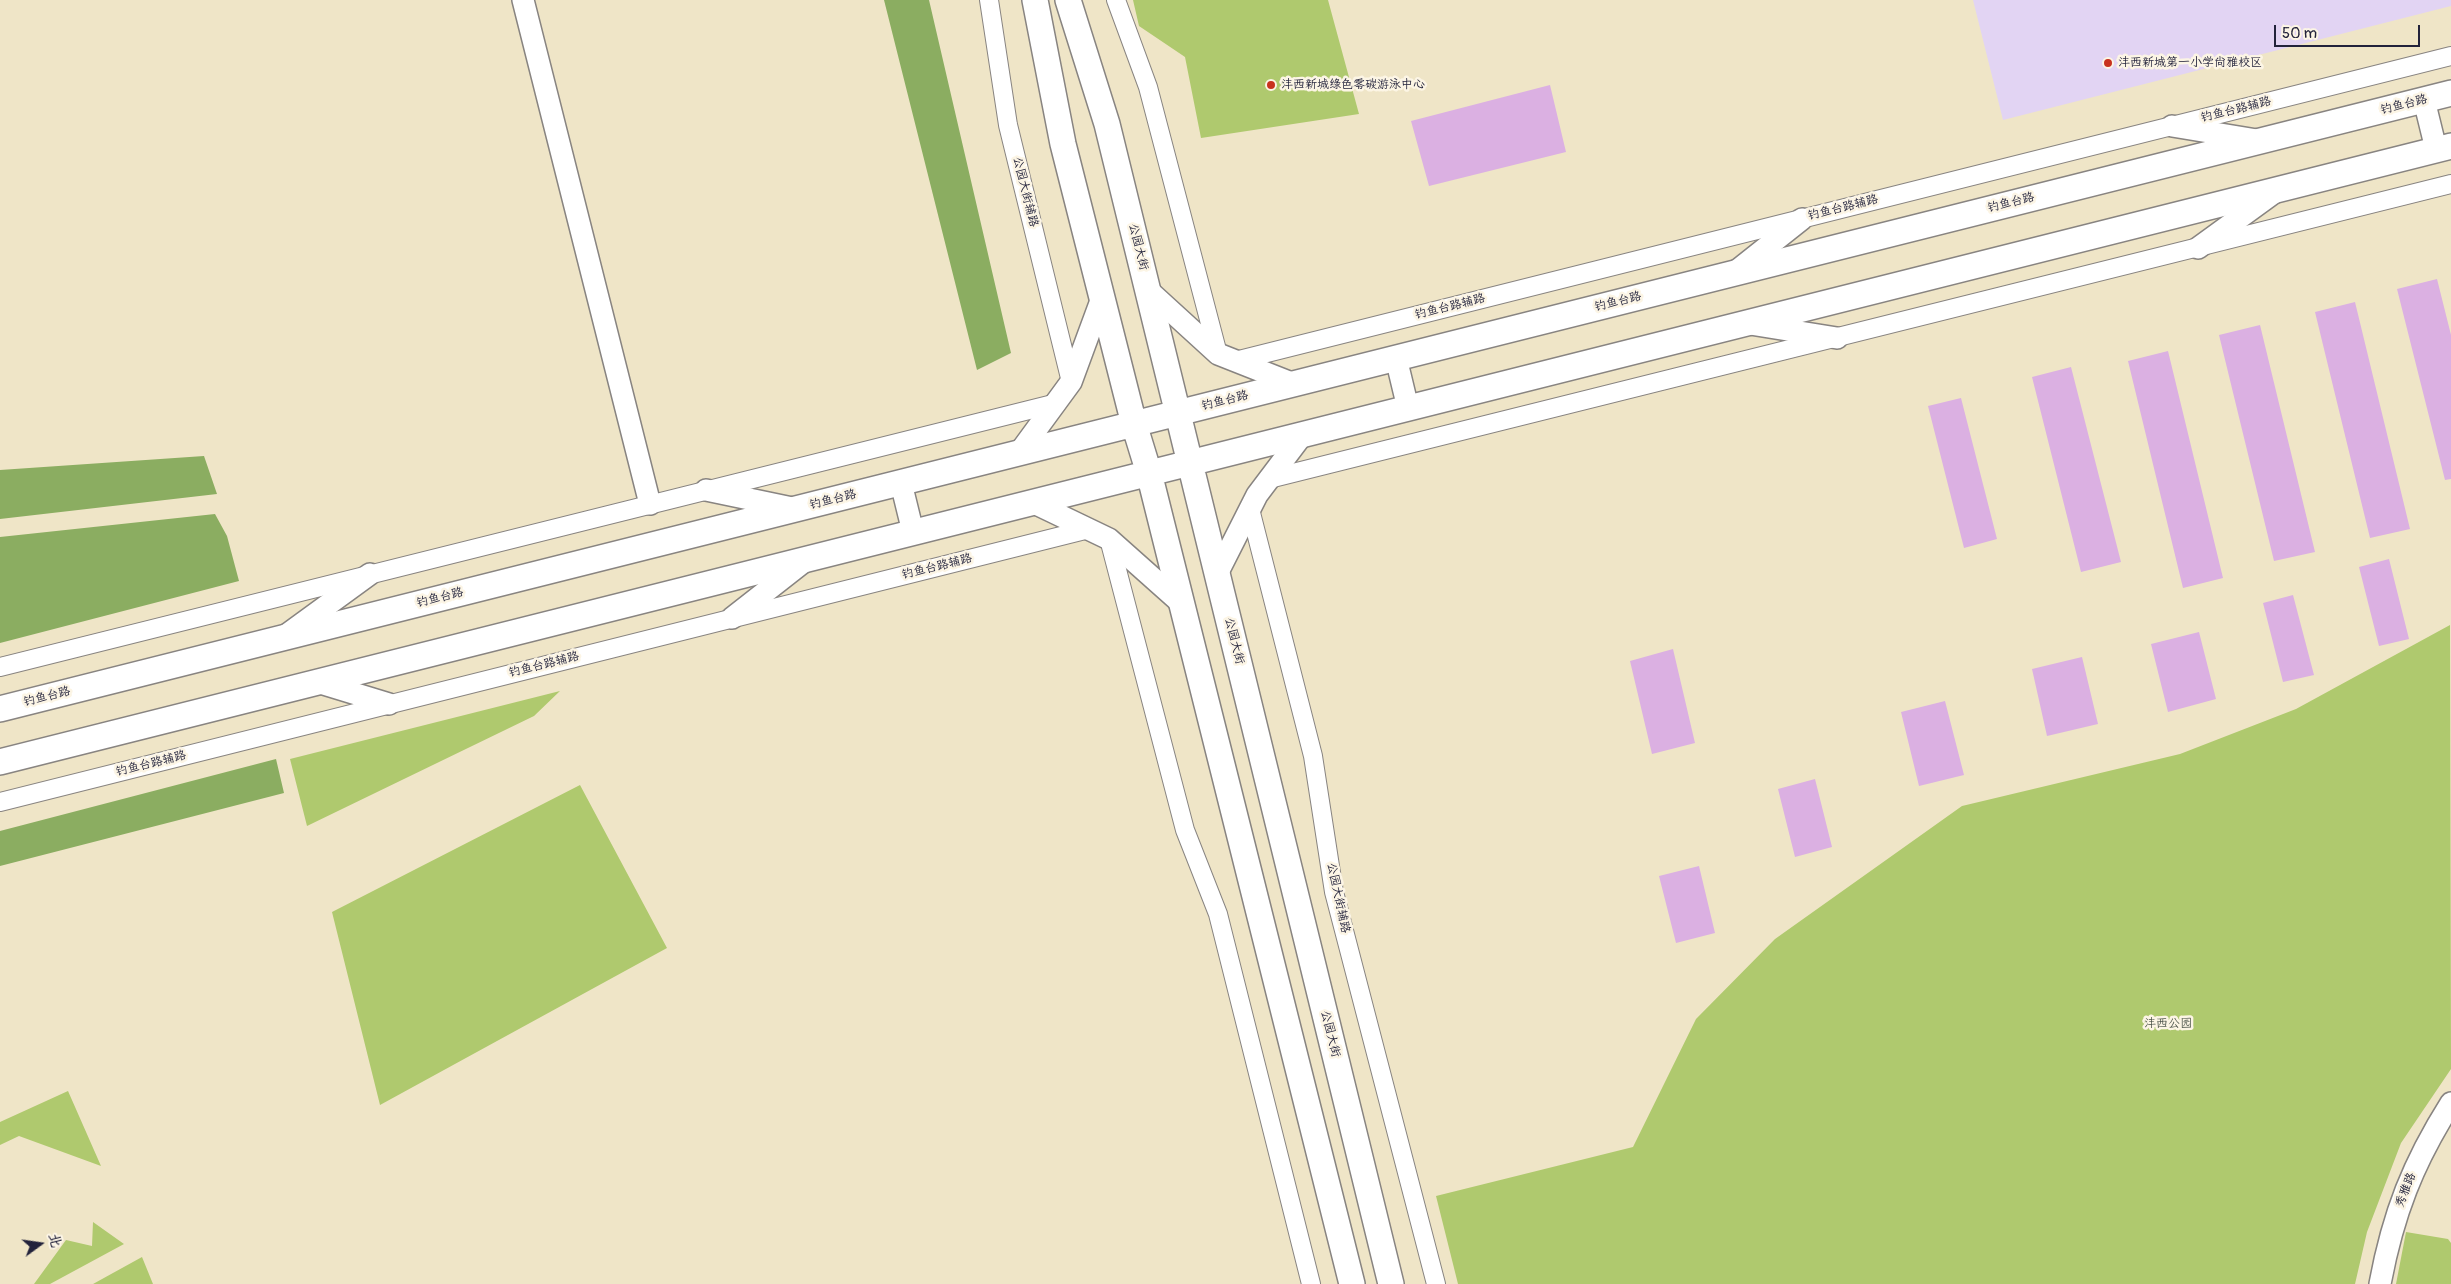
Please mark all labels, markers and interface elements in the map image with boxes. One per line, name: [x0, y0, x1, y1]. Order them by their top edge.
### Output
scale bar: [2276, 15, 2422, 47]
text: 50 m: [2282, 24, 2317, 43]
place label: 沣西新城第一小学尚雅校区: [2118, 56, 2262, 70]
marker: 沣西新城第一小学尚雅校区: [2102, 57, 2114, 69]
place label: 沣西新城绿色零碳游泳中心: [1281, 78, 1425, 92]
marker: 沣西新城绿色零碳游泳中心: [1265, 79, 1277, 91]
street label: 钓鱼台路: [2379, 92, 2429, 118]
street label: 钓鱼台路辅路: [2199, 94, 2273, 126]
street label: 公园大街辅路: [1009, 155, 1041, 229]
street label: 钓鱼台路: [1986, 190, 2036, 216]
street label: 钓鱼台路辅路: [1806, 192, 1880, 224]
street label: 公园大街: [1125, 222, 1151, 272]
street label: 钓鱼台路: [1593, 289, 1643, 315]
street label: 钓鱼台路辅路: [1413, 291, 1487, 323]
street label: 钓鱼台路: [1200, 388, 1250, 414]
street label: 钓鱼台路: [808, 487, 858, 513]
street label: 钓鱼台路辅路: [900, 551, 974, 583]
street label: 钓鱼台路: [415, 585, 465, 611]
street label: 公园大街: [1221, 616, 1247, 666]
street label: 钓鱼台路辅路: [507, 649, 581, 681]
street label: 钓鱼台路: [22, 684, 72, 710]
street label: 钓鱼台路辅路: [114, 748, 188, 780]
street label: 公园大街辅路: [1323, 861, 1353, 935]
street label: 公园大街: [1317, 1009, 1343, 1059]
park label: 沣西公园: [2144, 1017, 2192, 1031]
street label: 秀雅路: [2393, 1171, 2419, 1209]
north arrow: [15, 1219, 65, 1269]
text: 北: [45, 1231, 65, 1249]

